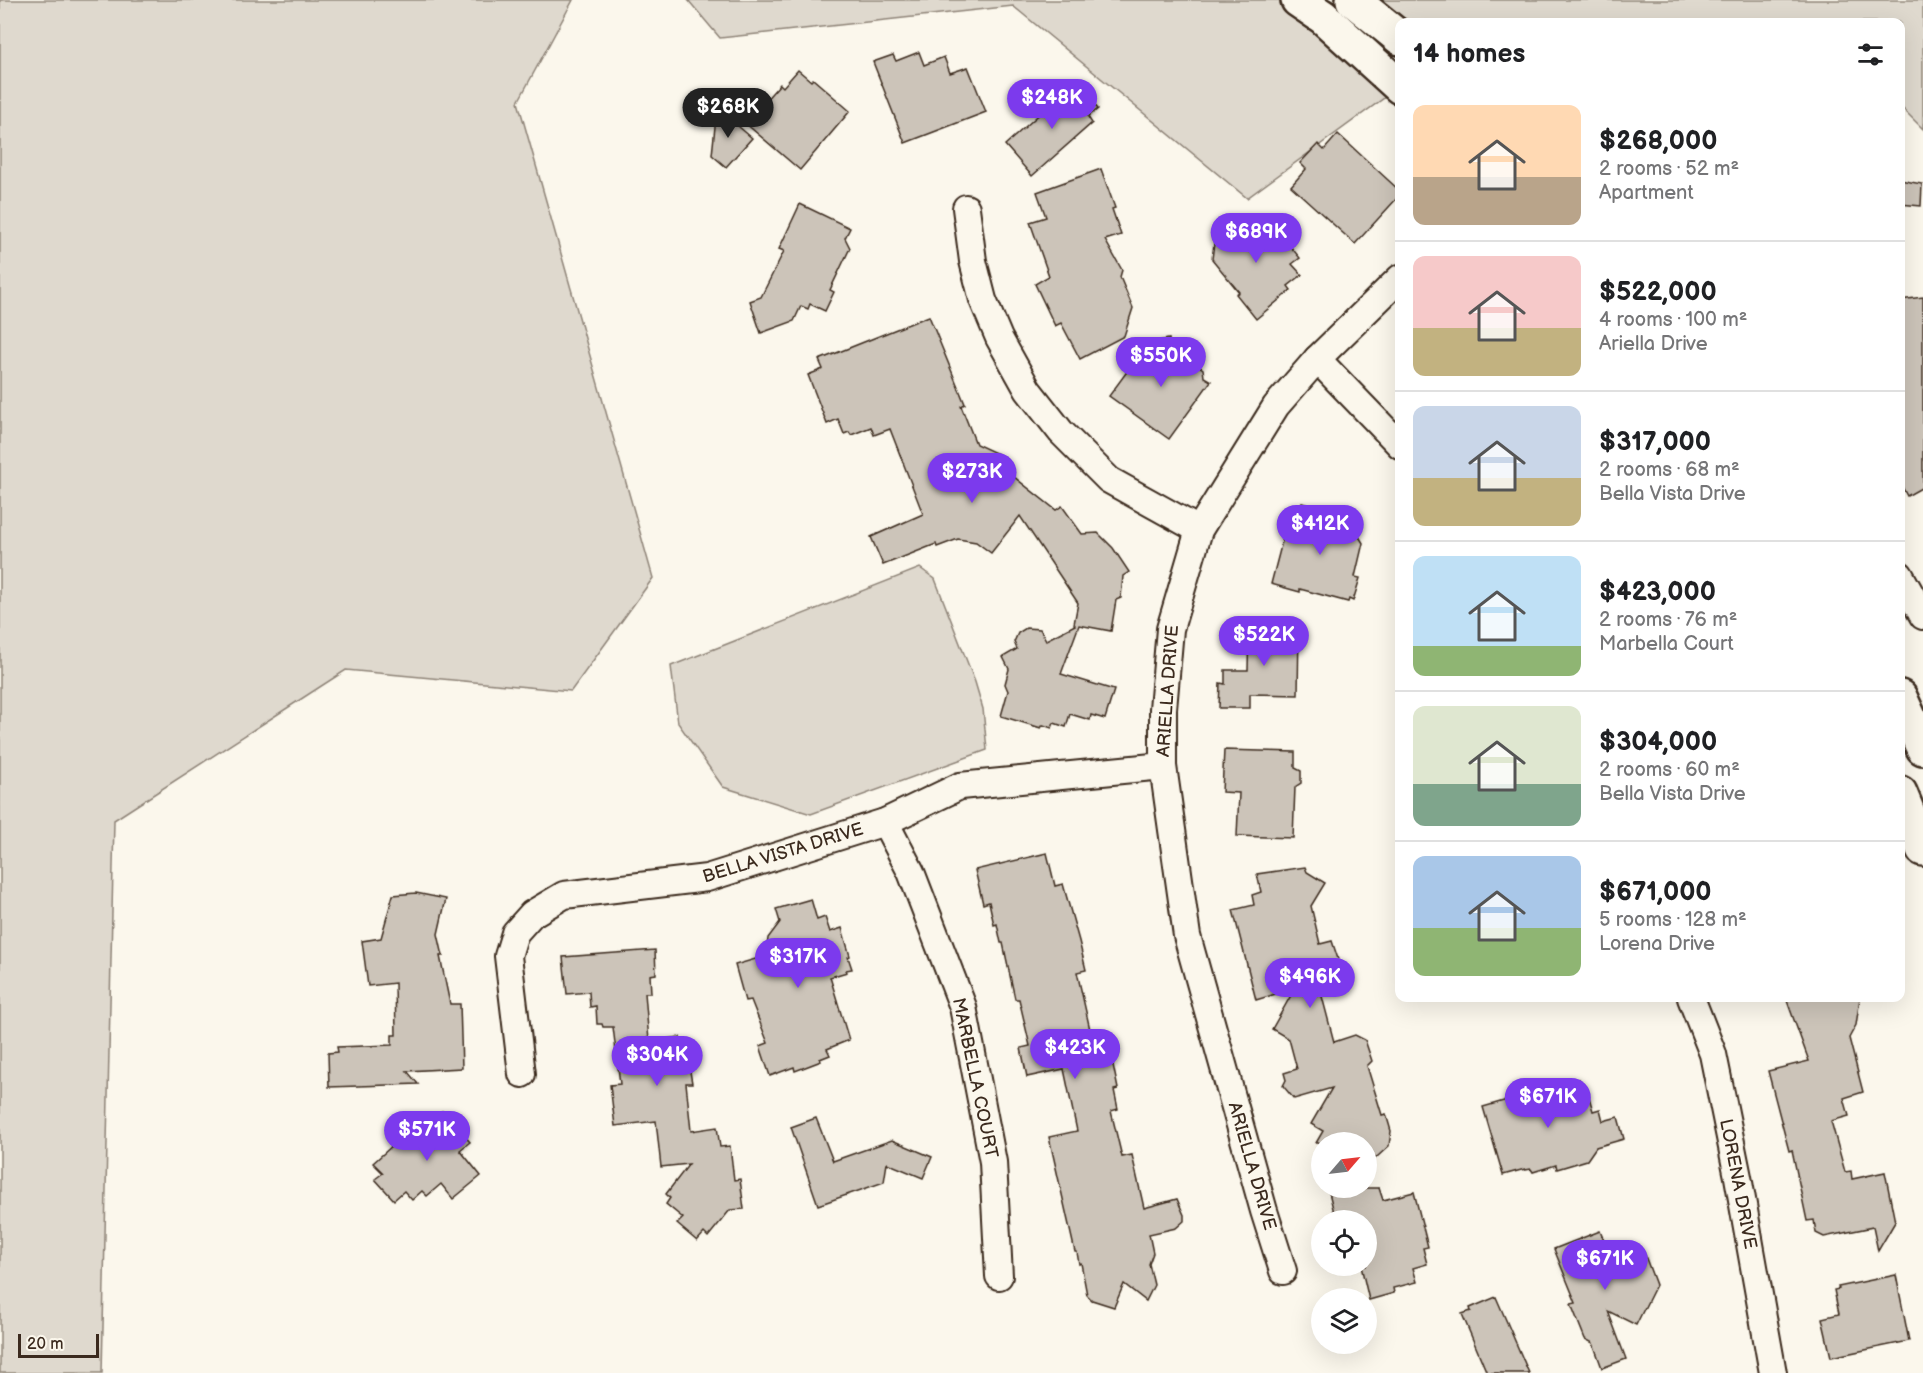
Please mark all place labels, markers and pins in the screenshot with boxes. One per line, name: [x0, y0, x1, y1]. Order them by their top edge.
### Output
pin: $248K: [1010, 79, 1094, 130]
pin: $268K: [686, 88, 770, 139]
pin: $689K: [1214, 213, 1298, 264]
pin: $550K: [1119, 337, 1203, 388]
pin: $273K: [930, 453, 1014, 504]
pin: $412K: [1278, 505, 1362, 556]
pin: $522K: [1222, 616, 1306, 667]
pin: $317K: [756, 938, 840, 989]
pin: $496K: [1268, 958, 1352, 1009]
pin: $423K: [1033, 1029, 1117, 1080]
pin: $304K: [615, 1036, 699, 1087]
pin: $671K: [1506, 1078, 1590, 1129]
pin: $571K: [385, 1111, 469, 1162]
pin: $671K: [1563, 1240, 1647, 1291]

